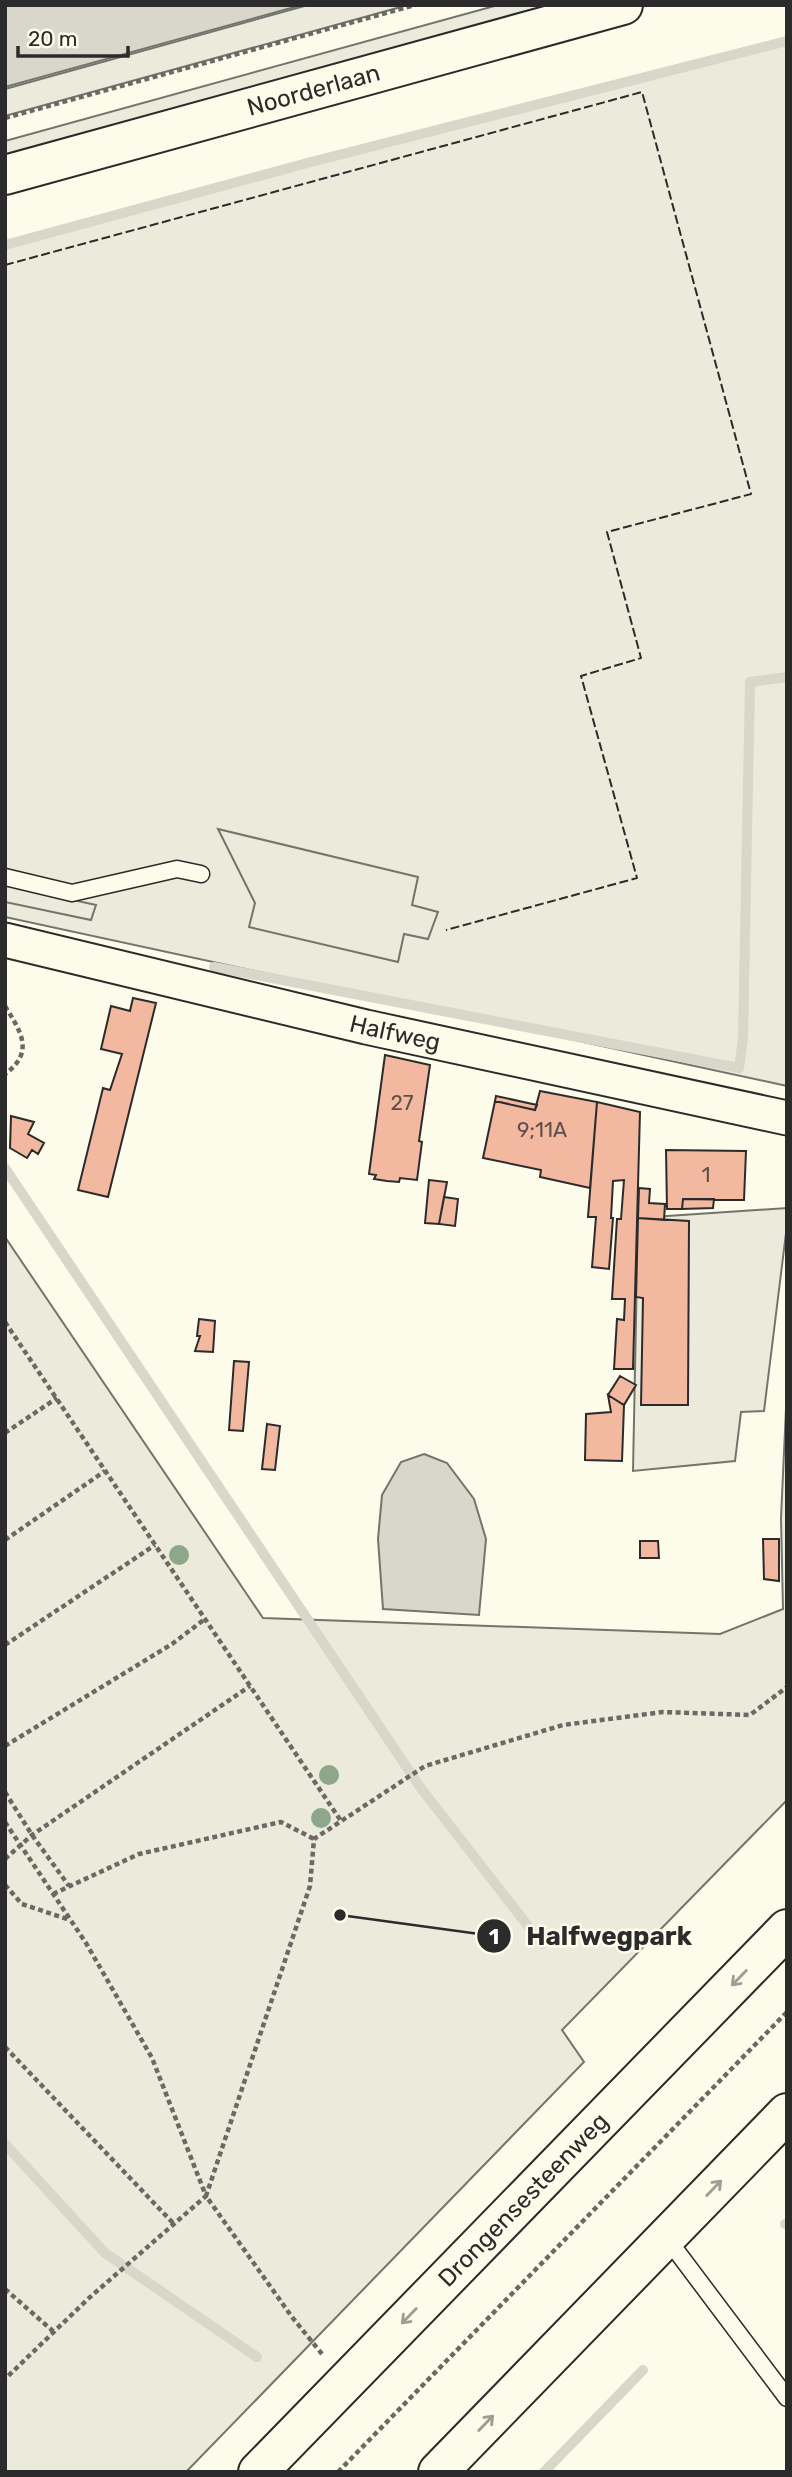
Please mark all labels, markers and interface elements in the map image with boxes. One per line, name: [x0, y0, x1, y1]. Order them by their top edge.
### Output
scale bar: [18, 14, 128, 58]
text: 20 m: [28, 26, 77, 51]
street label: Noorderlaan: [244, 58, 383, 122]
street label: Halfweg: [347, 1010, 443, 1057]
house number: 27: [390, 1090, 414, 1115]
house number: 9;11A: [517, 1117, 567, 1142]
house number: 1: [702, 1162, 711, 1187]
callout: Halfwegpark: [477, 1913, 706, 1960]
text: Halfwegpark: [526, 1921, 693, 1952]
text: 1: [489, 1924, 499, 1949]
one-way arrow: [731, 1969, 748, 1986]
street label: Drongensesteenweg: [432, 2107, 614, 2292]
one-way arrow: [705, 2180, 722, 2197]
one-way arrow: [401, 2307, 418, 2324]
one-way arrow: [477, 2415, 494, 2432]

